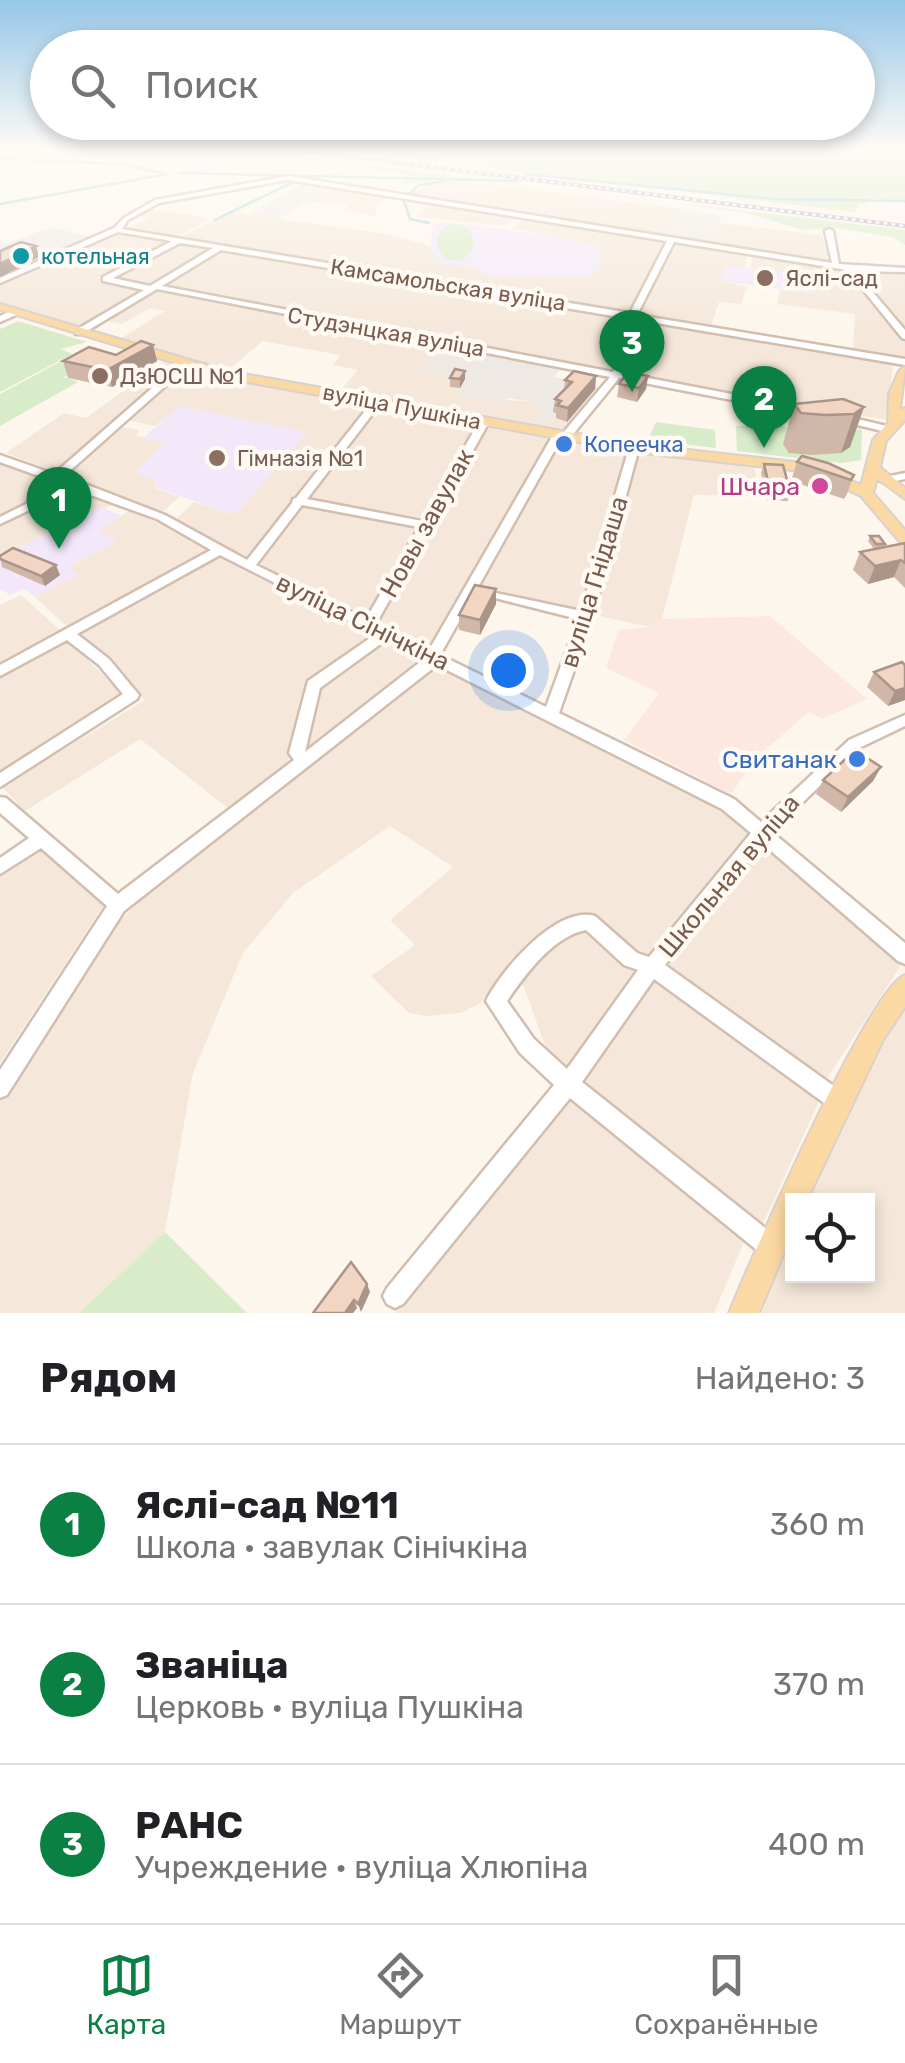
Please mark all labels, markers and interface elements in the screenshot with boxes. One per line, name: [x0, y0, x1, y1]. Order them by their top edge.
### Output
search box: [30, 30, 875, 140]
icon: search: [65, 58, 120, 113]
text: Поиск: [145, 62, 258, 108]
place label: котельная: [41, 243, 150, 270]
marker: котельная: [10, 245, 32, 267]
street label: Камсамольская вуліца: [328, 253, 568, 317]
place label: Яслі-сад: [785, 265, 878, 292]
marker: Яслі-сад: [754, 267, 776, 289]
street label: Студэнцкая вуліца: [286, 301, 486, 363]
pin: 3: [600, 310, 664, 392]
place label: ДзЮСШ №1: [120, 363, 244, 390]
marker: ДзЮСШ №1: [89, 365, 111, 387]
pin: 2: [732, 366, 796, 448]
street label: вуліца Пушкіна: [321, 378, 483, 436]
place label: Копеечка: [584, 431, 684, 458]
marker: Копеечка: [553, 433, 575, 455]
street label: Новы завулак: [374, 444, 480, 602]
place label: Гімназія №1: [237, 445, 363, 472]
marker: Гімназія №1: [206, 447, 228, 469]
pin: 1: [27, 466, 92, 549]
place label: Шчара: [720, 472, 800, 501]
marker: Шчара: [809, 475, 831, 497]
street label: вуліца Гнідаша: [554, 493, 634, 671]
street label: вуліца Сінічкіна: [272, 568, 454, 676]
your location: [483, 645, 534, 696]
place label: Свитанак: [722, 745, 837, 774]
marker: Свитанак: [846, 748, 868, 770]
street label: Школьная вуліца: [653, 789, 805, 963]
map controls: [785, 1193, 875, 1283]
button: locate: [785, 1193, 875, 1283]
text: Рядом: [40, 1353, 177, 1403]
text: Найдено: 3: [695, 1359, 865, 1397]
text: Яслі-сад №11: [135, 1482, 399, 1528]
text: 1: [65, 1505, 80, 1543]
text: 360 m: [770, 1505, 865, 1543]
text: Школа · завулак Сінічкіна: [135, 1528, 528, 1566]
text: Званіца: [135, 1642, 288, 1688]
text: 2: [62, 1665, 83, 1703]
text: 370 m: [773, 1665, 865, 1703]
text: Церковь · вуліца Пушкіна: [135, 1688, 524, 1726]
text: РАНС: [135, 1802, 243, 1848]
text: 3: [62, 1825, 83, 1863]
text: 400 m: [768, 1825, 865, 1863]
text: Учреждение · вуліца Хлюпіна: [135, 1848, 588, 1886]
tab: Карта: [86, 1948, 166, 2041]
tab: Маршрут: [339, 1948, 461, 2041]
tab: Сохранённые: [634, 1948, 819, 2041]

